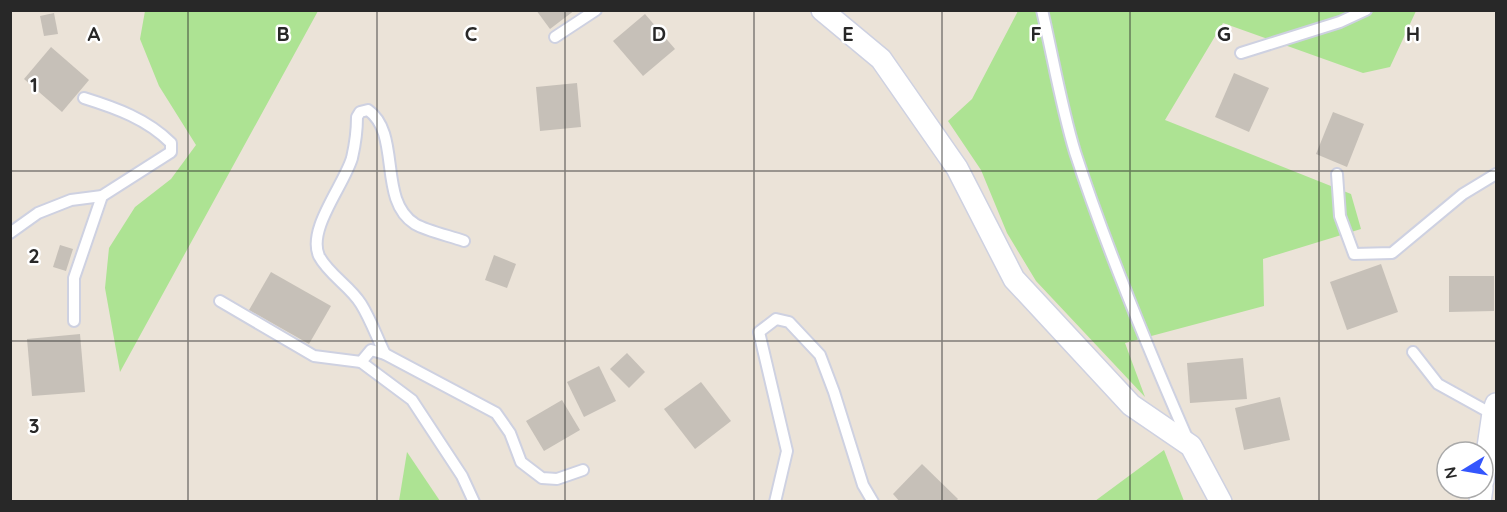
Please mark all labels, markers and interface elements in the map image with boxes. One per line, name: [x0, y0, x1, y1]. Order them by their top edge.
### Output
text: A: [88, 21, 101, 46]
text: B: [276, 21, 290, 46]
text: C: [465, 21, 478, 46]
text: D: [652, 21, 666, 46]
text: E: [842, 21, 854, 46]
text: F: [1030, 21, 1042, 46]
text: G: [1217, 21, 1231, 46]
text: H: [1406, 21, 1420, 46]
text: 1: [30, 72, 38, 97]
text: 2: [28, 243, 40, 268]
text: 3: [29, 413, 39, 438]
north arrow: [1435, 440, 1495, 500]
text: N: [1439, 465, 1461, 481]

